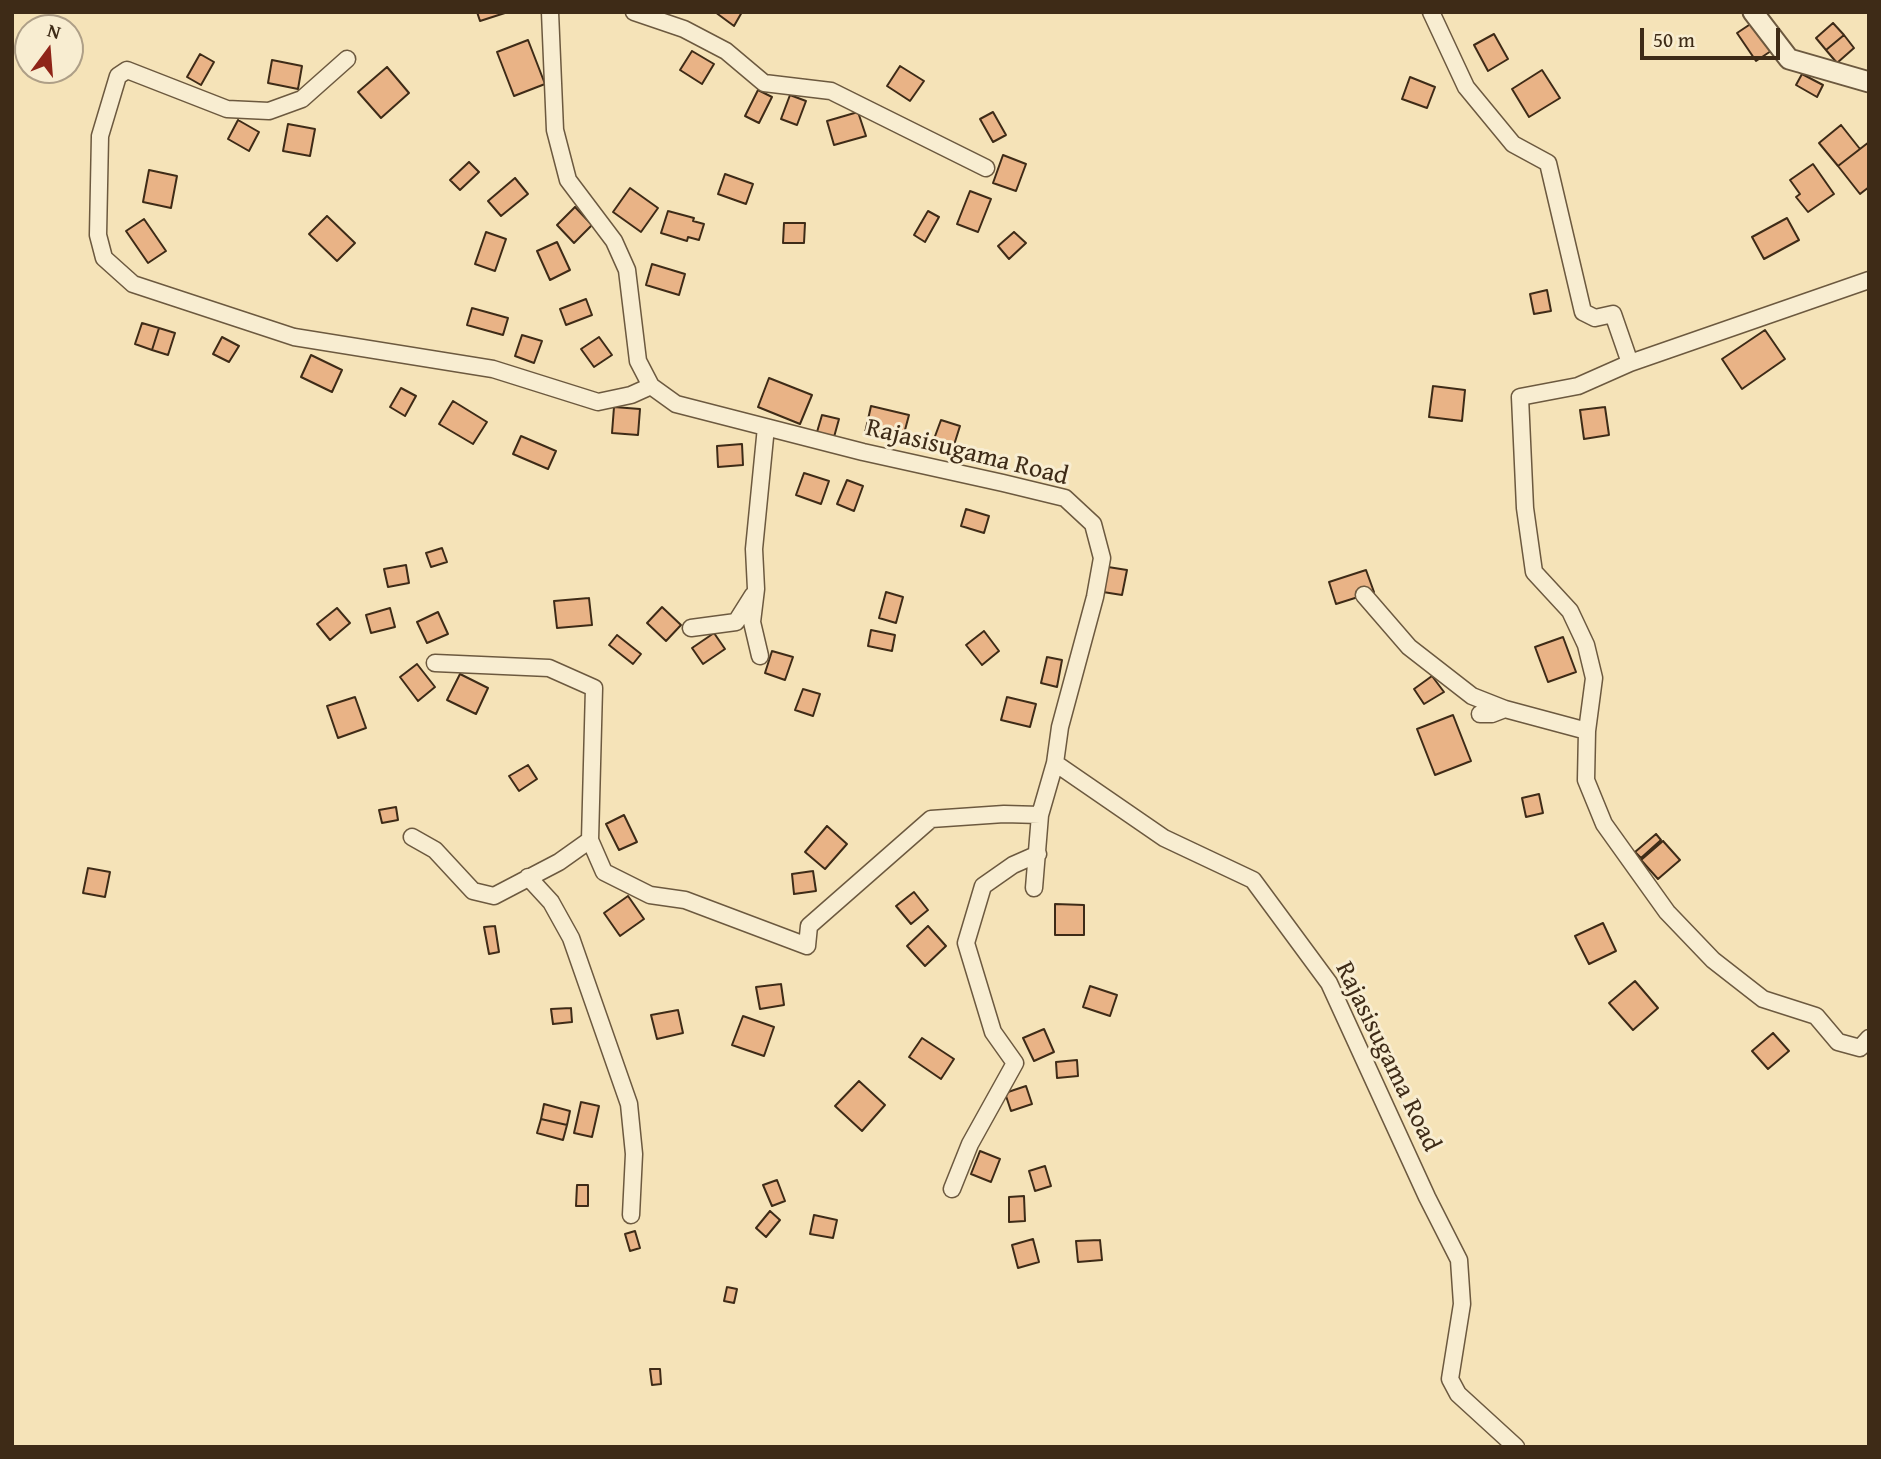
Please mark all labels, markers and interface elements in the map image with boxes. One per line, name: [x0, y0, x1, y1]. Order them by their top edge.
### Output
north arrow: [14, 14, 84, 84]
scale bar: [1643, 14, 1783, 58]
text: N: [44, 16, 64, 46]
text: 50 m: [1653, 24, 1695, 55]
street label: Rajasisugama Road: [863, 413, 1071, 493]
street label: Rajasisugama Road: [1328, 957, 1446, 1157]

